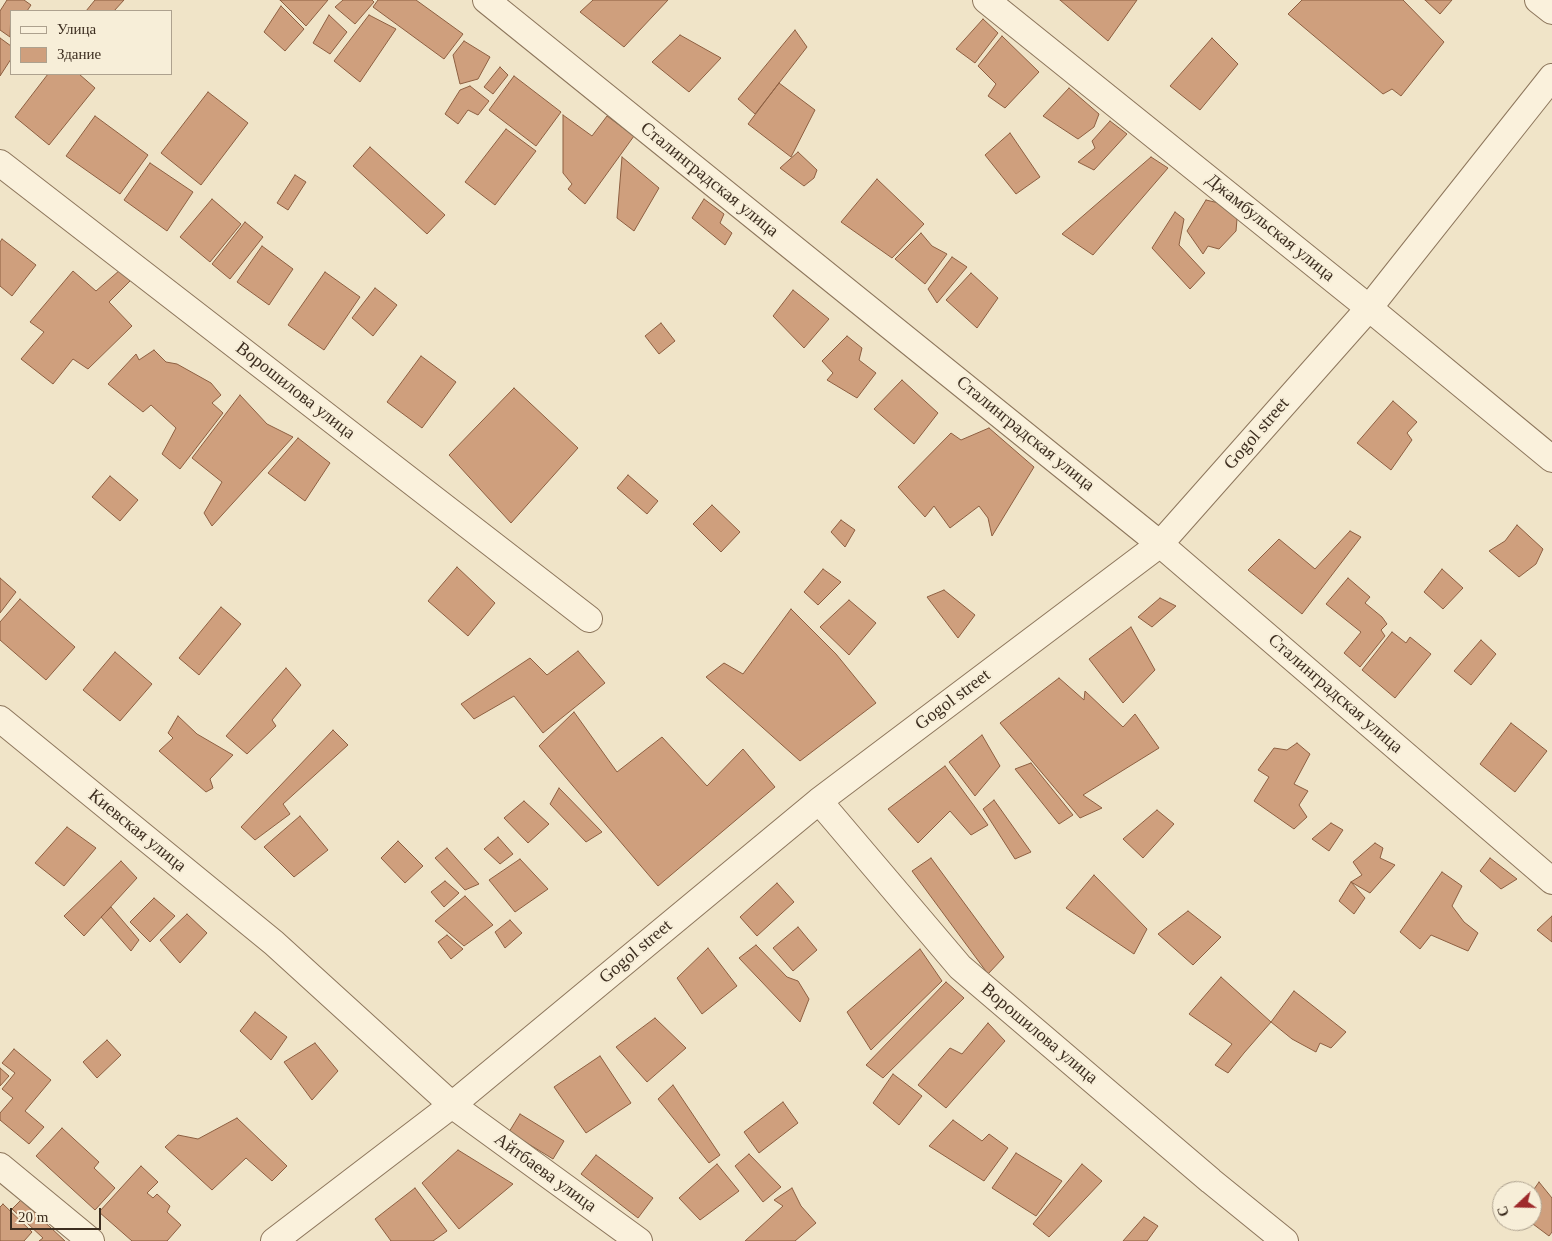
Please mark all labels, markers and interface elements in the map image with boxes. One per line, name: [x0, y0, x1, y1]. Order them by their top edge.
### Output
legend: [10, 10, 172, 75]
text: Улица: [57, 21, 96, 37]
text: Здание: [57, 46, 101, 62]
street label: Сталинградская улица: [636, 118, 782, 242]
street label: Джамбульская улица: [1201, 169, 1339, 287]
street label: Ворошилова улица: [231, 338, 359, 444]
street label: Сталинградская улица: [952, 372, 1098, 496]
street label: Gogol street: [1220, 394, 1294, 474]
street label: Сталинградская улица: [1263, 630, 1407, 758]
street label: Gogol street: [911, 665, 995, 735]
street label: Киевская улица: [84, 785, 190, 877]
street label: Gogol street: [595, 915, 677, 989]
street label: Ворошилова улица: [976, 979, 1102, 1089]
street label: Айтбаева улица: [490, 1129, 600, 1217]
north arrow: [1492, 1181, 1542, 1231]
scale bar: [12, 1198, 104, 1230]
text: С: [1495, 1204, 1512, 1219]
text: 20 m: [18, 1209, 48, 1225]

